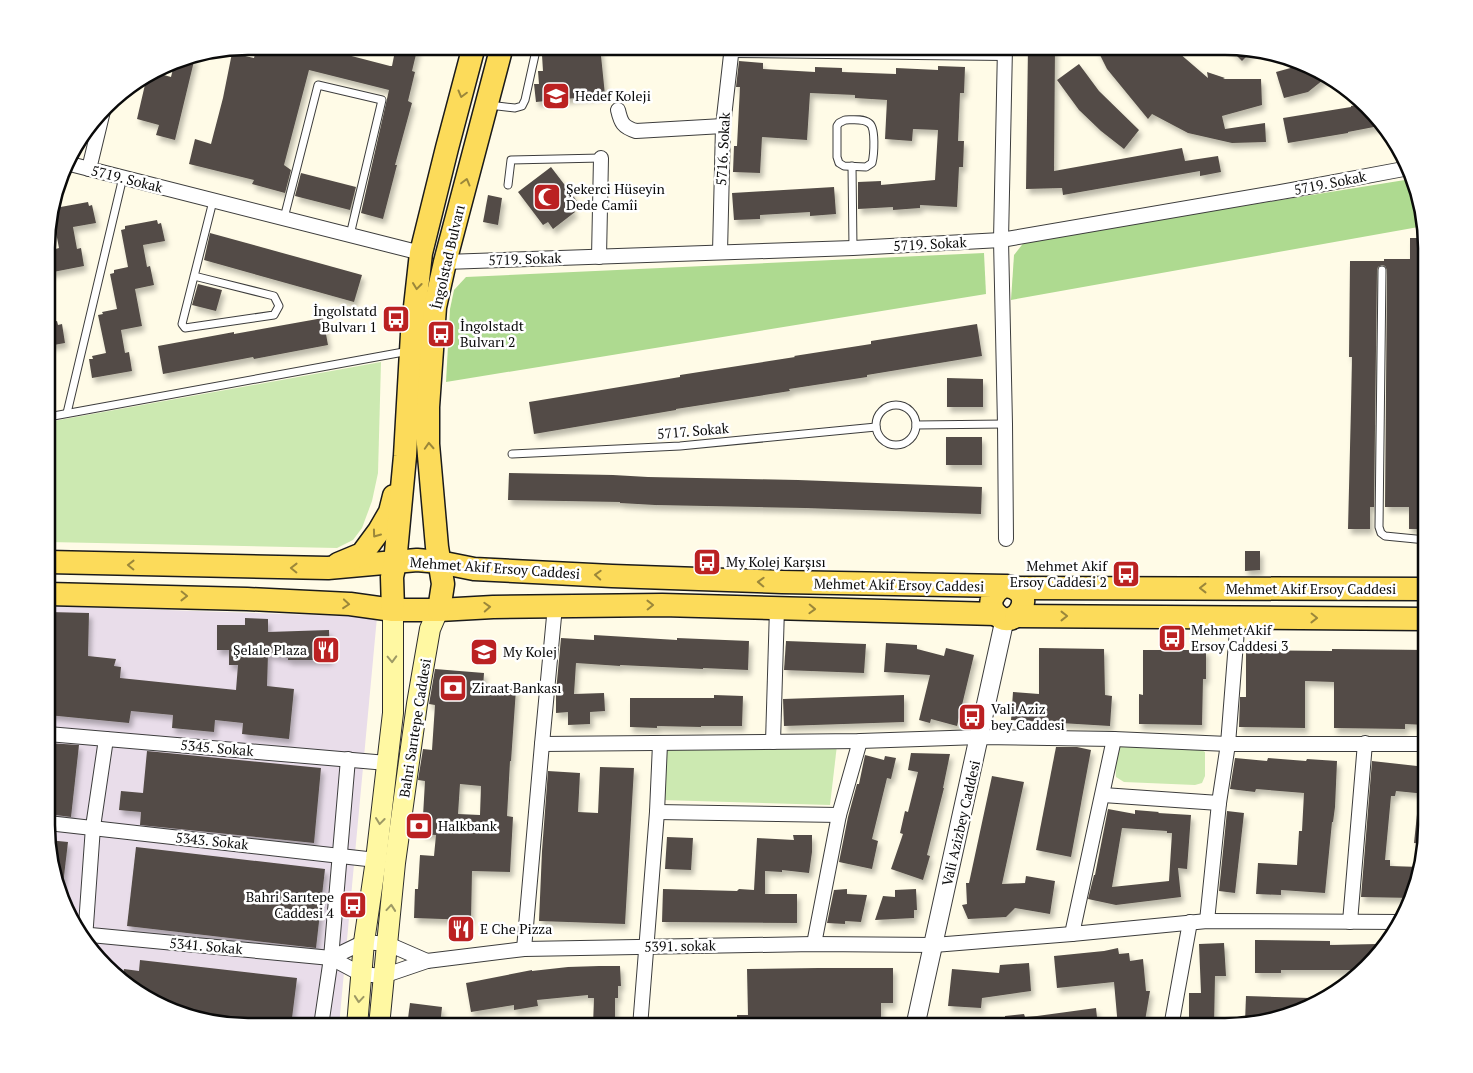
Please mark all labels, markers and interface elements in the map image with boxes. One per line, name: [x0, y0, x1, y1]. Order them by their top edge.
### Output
school or university icon: Hedef Koleji: [541, 81, 571, 111]
place label: Hedef Koleji: [575, 86, 651, 105]
one-way arrow: [457, 89, 468, 98]
street label: 5716. Sokak: [711, 111, 734, 186]
street label: 5719. Sokak: [89, 160, 166, 197]
street label: 5719. Sokak: [1292, 166, 1368, 199]
one-way arrow: [460, 178, 471, 187]
place label: Şekerci Hüseyin Dede Camîi: [566, 179, 666, 214]
mosque icon: Şekerci Hüseyin Dede Camîi: [532, 182, 562, 212]
street label: İngolstad Bulvarı: [426, 203, 469, 311]
street label: 5719. Sokak: [893, 232, 968, 255]
street label: 5719. Sokak: [488, 248, 563, 269]
one-way arrow: [412, 282, 423, 290]
place label: İngolstatd Bulvarı 1: [313, 301, 377, 336]
bus stop icon: İngolstatd Bulvarı 1: [381, 304, 411, 334]
place label: İngolstadt Bulvarı 2: [460, 316, 525, 351]
bus stop icon: İngolstadt Bulvarı 2: [426, 319, 456, 349]
street label: 5717. Sokak: [656, 418, 730, 443]
one-way arrow: [423, 441, 434, 449]
one-way arrow: [373, 528, 382, 538]
bus stop icon: My Kolej Karşısı: [692, 547, 722, 577]
street label: Mehmet Akif Ersoy Caddesi: [409, 552, 581, 583]
place label: My Kolej Karşısı: [726, 552, 826, 571]
place label: Mehmet Akif Ersoy Caddesi 2: [1010, 556, 1108, 591]
one-way arrow: [127, 559, 135, 570]
bus stop icon: Mehmet Akif Ersoy Caddesi 2: [1111, 559, 1141, 589]
one-way arrow: [290, 562, 298, 573]
one-way arrow: [594, 570, 602, 581]
street label: Mehmet Akif Ersoy Caddesi: [814, 574, 984, 595]
one-way arrow: [756, 576, 764, 587]
street label: Mehmet Akif Ersoy Caddesi: [1226, 579, 1396, 598]
one-way arrow: [1198, 583, 1206, 593]
one-way arrow: [180, 591, 188, 602]
one-way arrow: [343, 598, 351, 609]
one-way arrow: [646, 600, 654, 610]
one-way arrow: [484, 602, 492, 613]
one-way arrow: [809, 604, 817, 614]
one-way arrow: [1061, 611, 1069, 621]
one-way arrow: [1311, 613, 1319, 623]
place label: Mehmet Akif Ersoy Caddesi 3: [1191, 620, 1288, 655]
bus stop icon: Mehmet Akif Ersoy Caddesi 3: [1157, 623, 1187, 653]
restaurant icon: Şelale Plaza: [311, 635, 341, 665]
school or university icon: My Kolej: [469, 637, 499, 667]
place label: Şelale Plaza: [233, 640, 307, 659]
place label: My Kolej: [503, 642, 557, 661]
one-way arrow: [387, 655, 398, 663]
street label: Bahri Sarıtepe Caddesi: [394, 657, 435, 799]
bank icon: Ziraat Bankası: [438, 673, 468, 703]
place label: Ziraat Bankası: [472, 678, 561, 697]
place label: Vali Aziz bey Caddesi: [991, 699, 1065, 734]
bus stop icon: Vali Aziz bey Caddesi: [957, 702, 987, 732]
street label: 5345. Sokak: [180, 735, 255, 760]
street label: Vali Azizbey Caddesi: [937, 758, 984, 888]
bank icon: Halkbank: [404, 811, 434, 841]
place label: Halkbank: [438, 816, 498, 835]
one-way arrow: [375, 817, 386, 825]
street label: 5343. Sokak: [175, 827, 250, 854]
place label: Bahri Sarıtepe Caddesi 4: [246, 887, 335, 922]
bus stop icon: Bahri Sarıtepe Caddesi 4: [338, 890, 368, 920]
one-way arrow: [385, 904, 396, 912]
restaurant icon: E Che Pizza: [446, 914, 476, 944]
place label: E Che Pizza: [480, 919, 552, 938]
street label: 5341. Sokak: [169, 933, 244, 958]
street label: 5391. sokak: [644, 935, 717, 956]
one-way arrow: [354, 996, 365, 1004]

